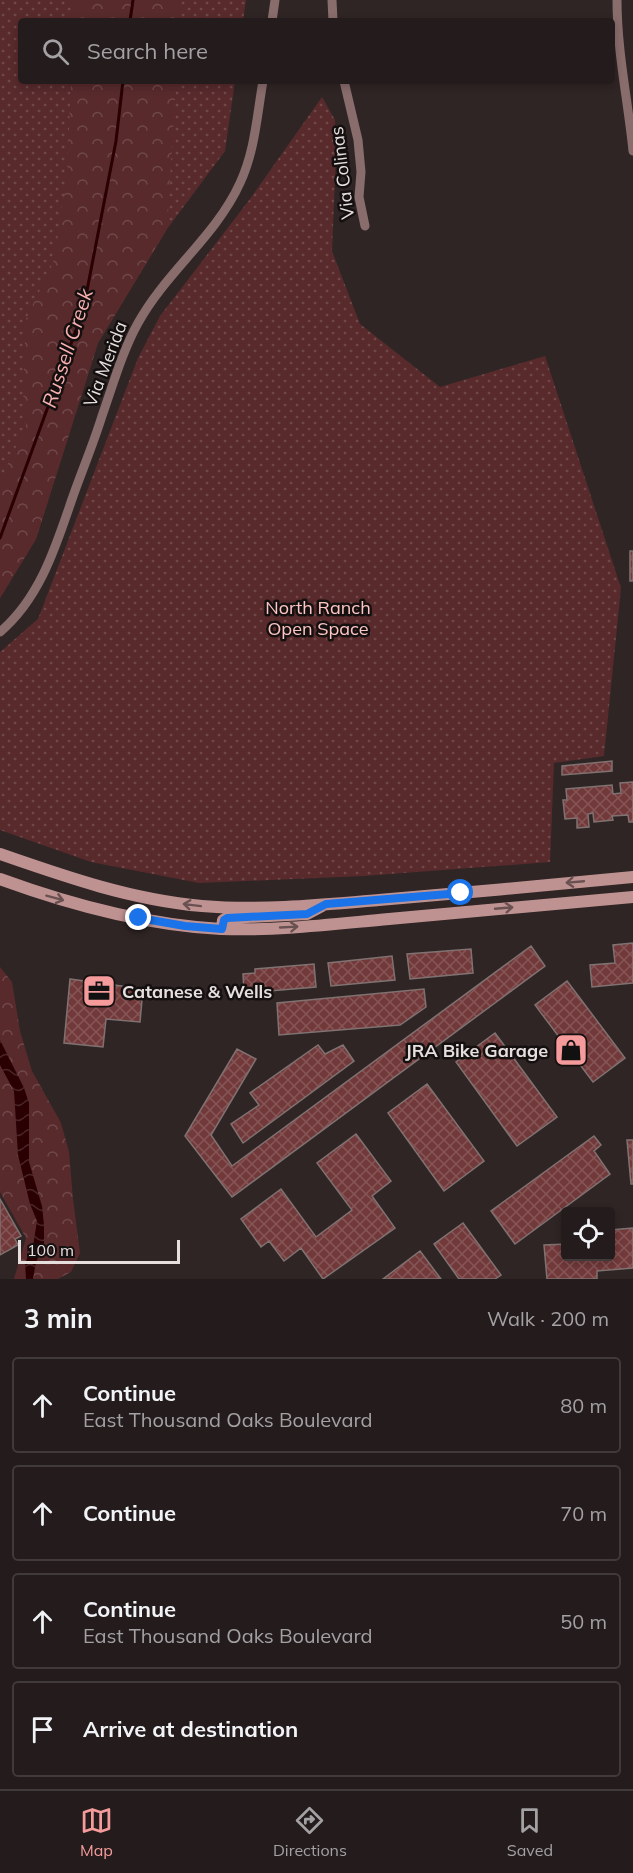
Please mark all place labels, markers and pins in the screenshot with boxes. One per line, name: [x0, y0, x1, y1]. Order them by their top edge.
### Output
office icon: Catanese & Wells: [81, 973, 117, 1009]
place label: Catanese & Wells: [122, 980, 272, 1003]
shop icon: JRA Bike Garage: [553, 1032, 589, 1068]
place label: JRA Bike Garage: [405, 1039, 548, 1062]

